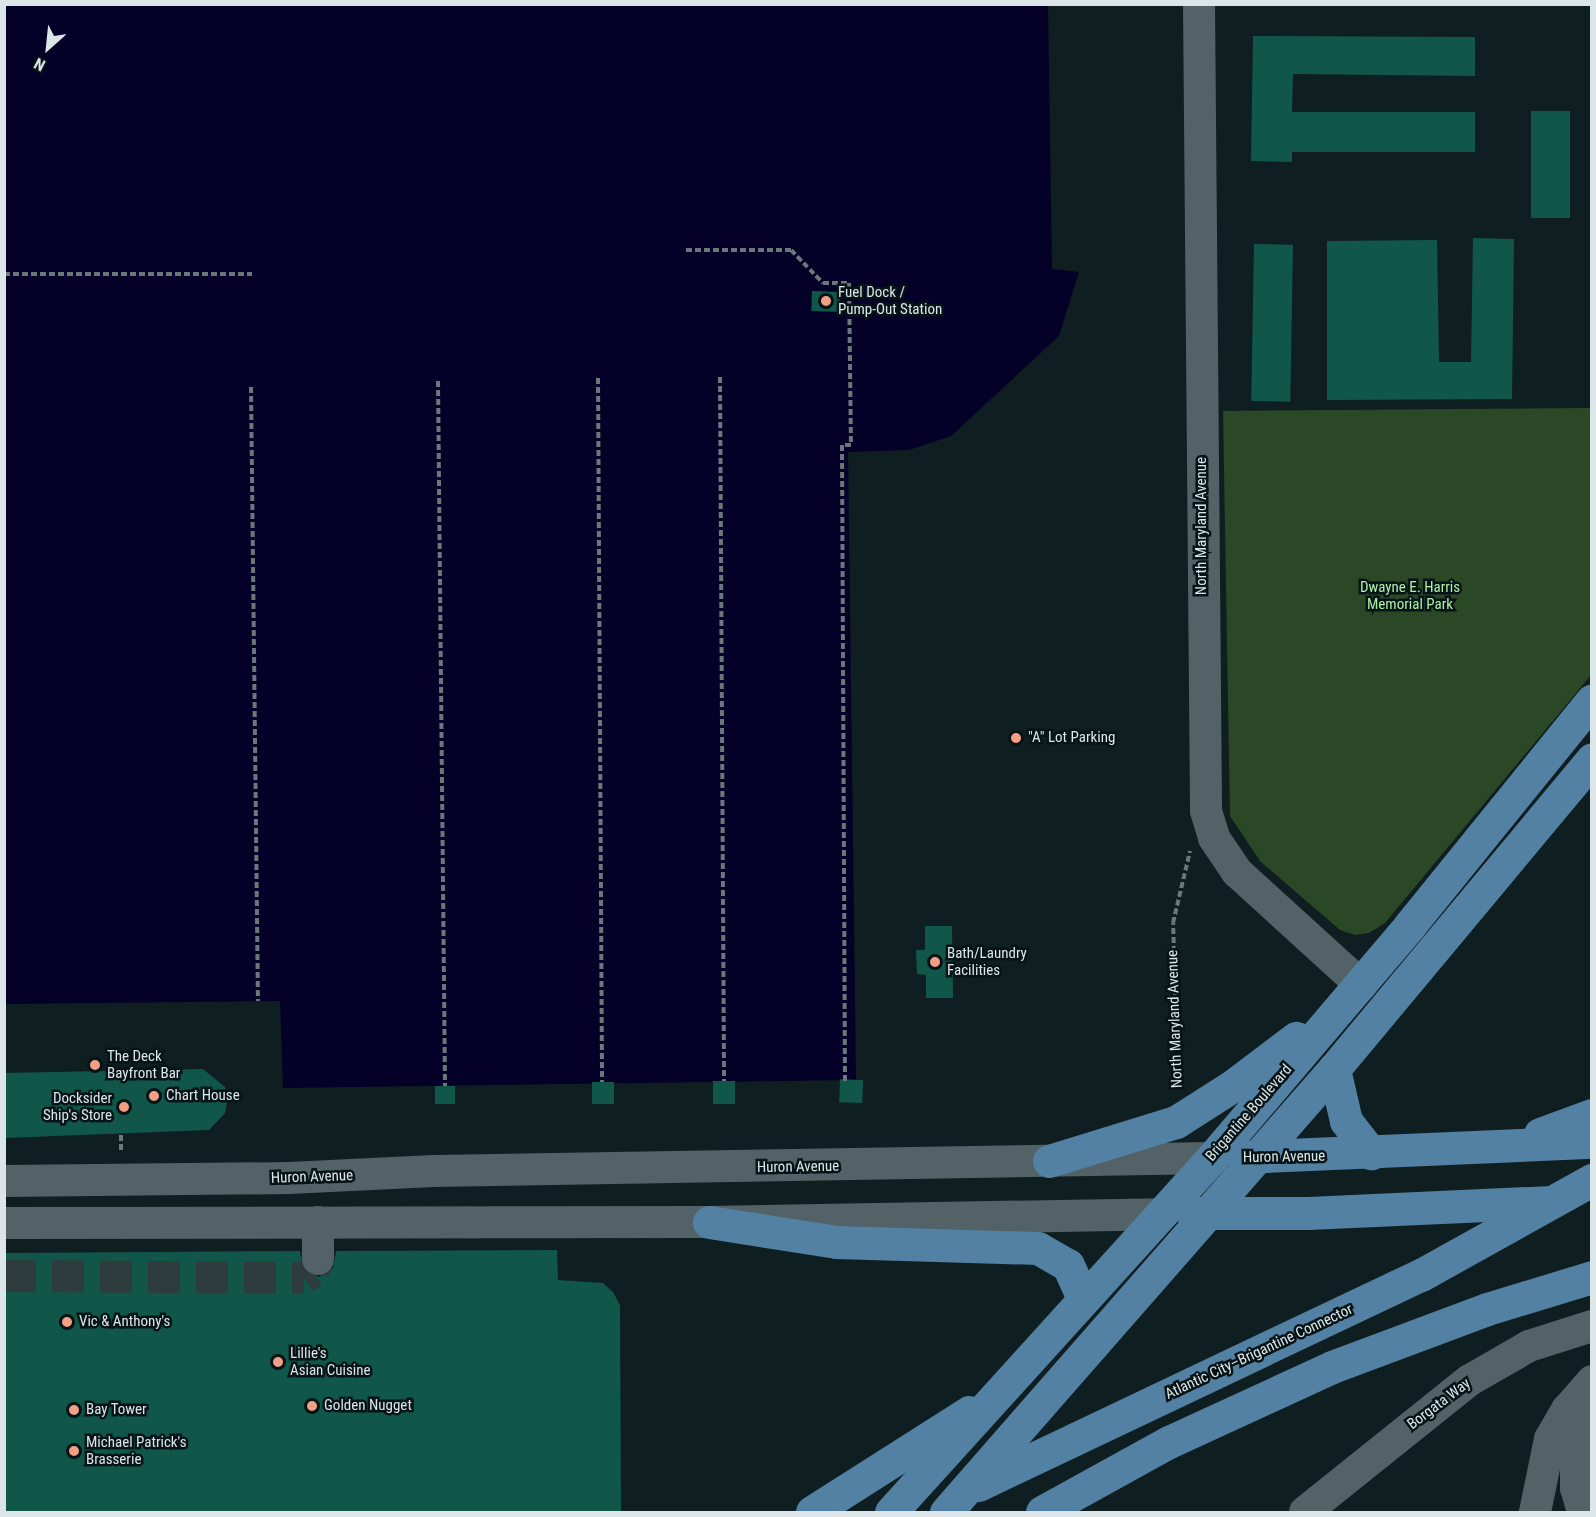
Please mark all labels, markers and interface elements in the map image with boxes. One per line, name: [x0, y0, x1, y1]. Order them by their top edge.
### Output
north arrow: [18, 18, 78, 78]
text: N: [31, 54, 48, 75]
place label: Fuel Dock / Pump-Out Station: [838, 283, 942, 318]
marker: Fuel Dock / Pump-Out Station: [819, 294, 833, 308]
street label: North Maryland Avenue: [1193, 457, 1211, 595]
park label: Dwayne E. Harris Memorial Park: [1360, 578, 1460, 613]
place label: "A" Lot Parking: [1028, 729, 1115, 747]
marker: "A" Lot Parking: [1009, 731, 1023, 745]
place label: Bath/Laundry Facilities: [947, 944, 1027, 979]
street label: North Maryland Avenue: [1164, 950, 1186, 1088]
marker: Bath/Laundry Facilities: [928, 955, 942, 969]
place label: The Deck Bayfront Bar: [107, 1047, 180, 1082]
marker: The Deck Bayfront Bar: [88, 1058, 102, 1072]
street label: Brigantine Boulevard: [1202, 1061, 1296, 1165]
place label: Chart House: [166, 1087, 240, 1105]
place label: Docksider Ship's Store: [43, 1089, 112, 1124]
marker: Chart House: [147, 1089, 161, 1103]
marker: Docksider Ship's Store: [117, 1100, 131, 1114]
street label: Huron Avenue: [1243, 1147, 1325, 1167]
street label: Huron Avenue: [757, 1157, 839, 1177]
street label: Huron Avenue: [271, 1167, 353, 1187]
street label: Atlantic City–Brigantine Connector: [1162, 1301, 1356, 1403]
place label: Vic & Anthony's: [79, 1313, 170, 1331]
marker: Vic & Anthony's: [60, 1315, 74, 1329]
place label: Lillie's Asian Cuisine: [290, 1344, 371, 1379]
marker: Lillie's Asian Cuisine: [271, 1355, 285, 1369]
street label: Borgata Way: [1404, 1374, 1474, 1434]
place label: Golden Nugget: [324, 1397, 412, 1415]
marker: Golden Nugget: [305, 1399, 319, 1413]
place label: Bay Tower: [86, 1401, 147, 1419]
marker: Bay Tower: [67, 1403, 81, 1417]
place label: Michael Patrick's Brasserie: [86, 1433, 186, 1468]
marker: Michael Patrick's Brasserie: [67, 1444, 81, 1458]

